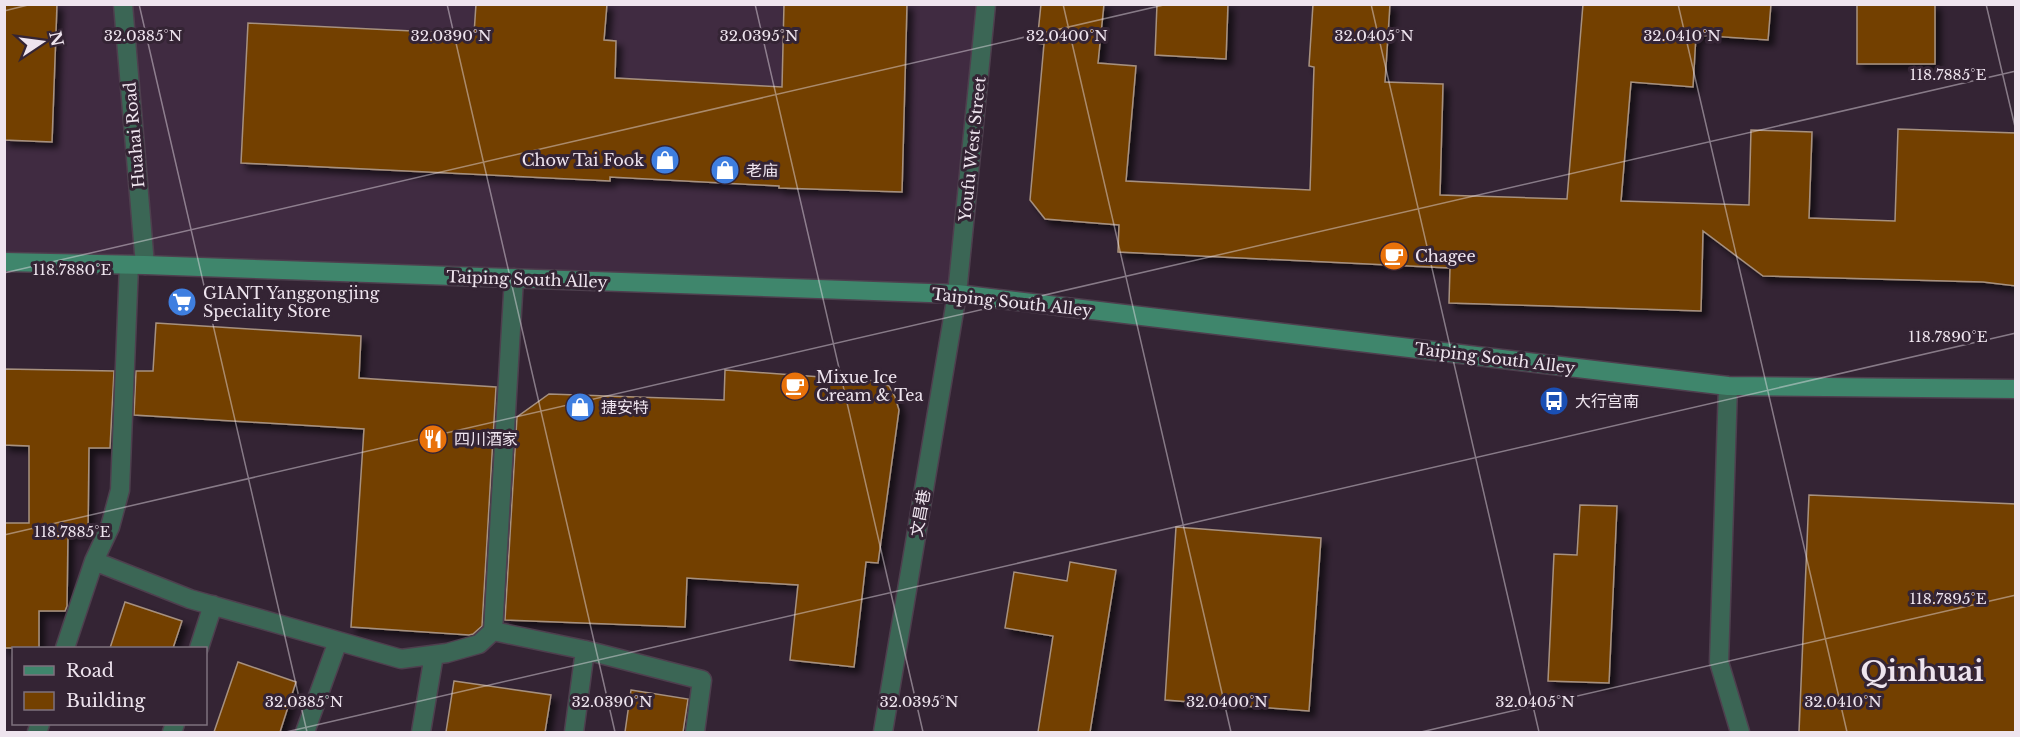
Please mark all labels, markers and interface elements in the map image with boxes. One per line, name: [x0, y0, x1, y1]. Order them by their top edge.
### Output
north arrow: [12, 12, 72, 72]
text: 32.0385°N: [104, 26, 182, 45]
text: 32.0390°N: [410, 26, 492, 45]
text: 32.0395°N: [720, 26, 798, 45]
text: 32.0400°N: [1026, 26, 1108, 45]
text: 32.0405°N: [1334, 26, 1414, 45]
text: 32.0410°N: [1643, 26, 1721, 45]
text: N: [45, 29, 68, 48]
text: 118.7885°E: [1910, 65, 1986, 84]
street label: Youfu West Street: [954, 76, 990, 223]
street label: Huahai Road: [119, 81, 149, 189]
shop icon: Chow Tai Fook: [649, 144, 681, 176]
place label: Chow Tai Fook: [522, 150, 644, 170]
shop icon: 老庙: [709, 154, 741, 186]
place label: 老庙: [746, 160, 778, 180]
cafe icon: Chagee: [1378, 240, 1410, 272]
place label: Chagee: [1415, 246, 1476, 266]
text: 118.7880°E: [33, 260, 111, 279]
street label: Taiping South Alley: [446, 266, 609, 292]
place label: GIANT Yanggongjing Speciality Store: [203, 283, 380, 321]
street label: Taiping South Alley: [931, 284, 1094, 320]
supermarket icon: GIANT Yanggongjing Speciality Store: [166, 286, 198, 318]
text: 118.7890°E: [1908, 327, 1988, 346]
street label: Taiping South Alley: [1414, 338, 1577, 378]
place label: Mixue Ice Cream & Tea: [816, 367, 924, 405]
cafe icon: Mixue Ice Cream & Tea: [779, 370, 811, 402]
bus stop icon: 大行宫南: [1538, 385, 1570, 417]
shop icon: 捷安特: [564, 391, 596, 423]
place label: 大行宫南: [1575, 391, 1639, 411]
place label: 捷安特: [601, 397, 649, 417]
restaurant icon: 四川酒家: [417, 423, 449, 455]
place label: 四川酒家: [454, 429, 518, 449]
street label: 文昌巷: [906, 488, 934, 538]
text: 118.7885°E: [34, 522, 110, 541]
text: 118.7895°E: [1909, 589, 1987, 608]
legend: [12, 647, 207, 725]
district label: Qinhuai: [1860, 654, 1984, 689]
text: Road: [66, 660, 114, 682]
text: Building: [66, 690, 145, 712]
text: 32.0385°N: [265, 692, 343, 711]
text: 32.0390°N: [571, 692, 653, 711]
text: 32.0395°N: [880, 692, 958, 711]
text: 32.0400°N: [1186, 692, 1268, 711]
text: 32.0405°N: [1495, 692, 1575, 711]
text: 32.0410°N: [1804, 692, 1882, 711]

